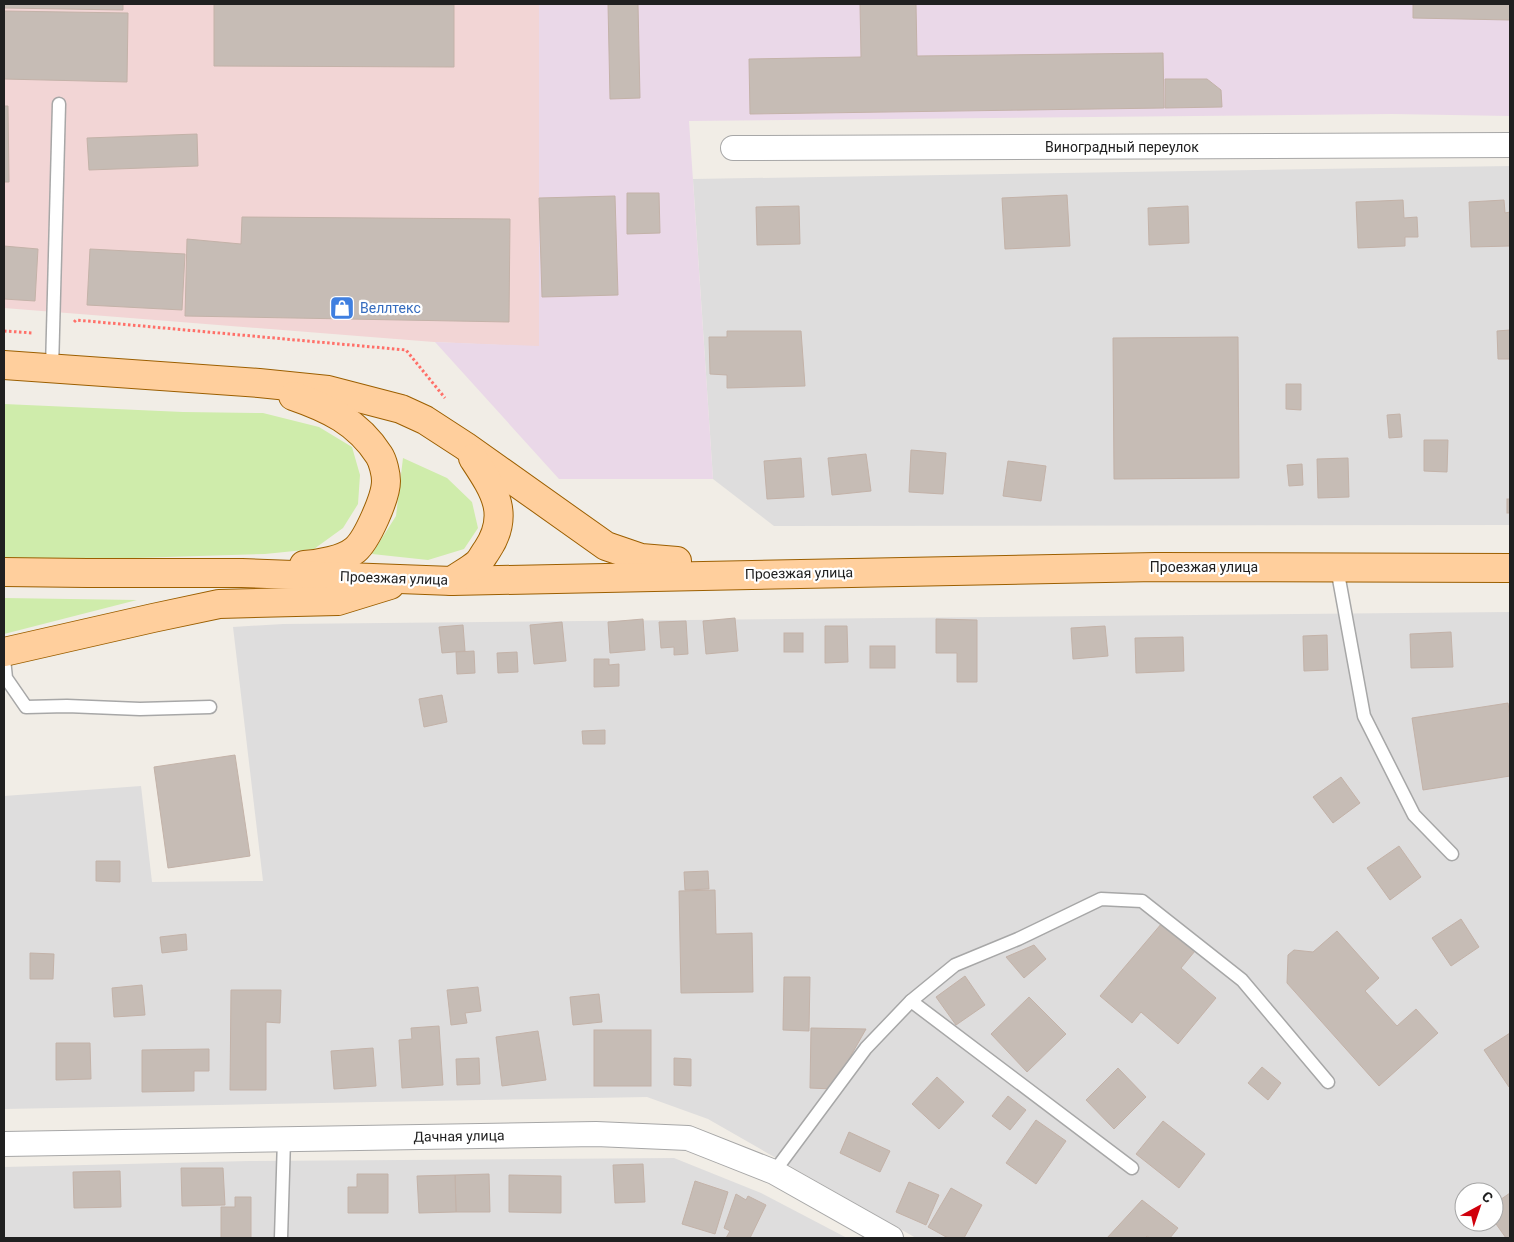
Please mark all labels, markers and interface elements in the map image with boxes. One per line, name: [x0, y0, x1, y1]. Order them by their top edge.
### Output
street label: Виноградный переулок: [1045, 139, 1199, 155]
shop icon: Веллтекс: [329, 295, 355, 321]
place label: Веллтекс: [360, 300, 421, 316]
street label: Проезжая улица: [1150, 559, 1258, 575]
street label: Проезжая улица: [745, 564, 853, 582]
street label: Проезжая улица: [340, 568, 448, 588]
street label: Дачная улица: [413, 1127, 505, 1145]
north arrow: [1454, 1182, 1504, 1232]
text: С: [1479, 1188, 1496, 1206]

